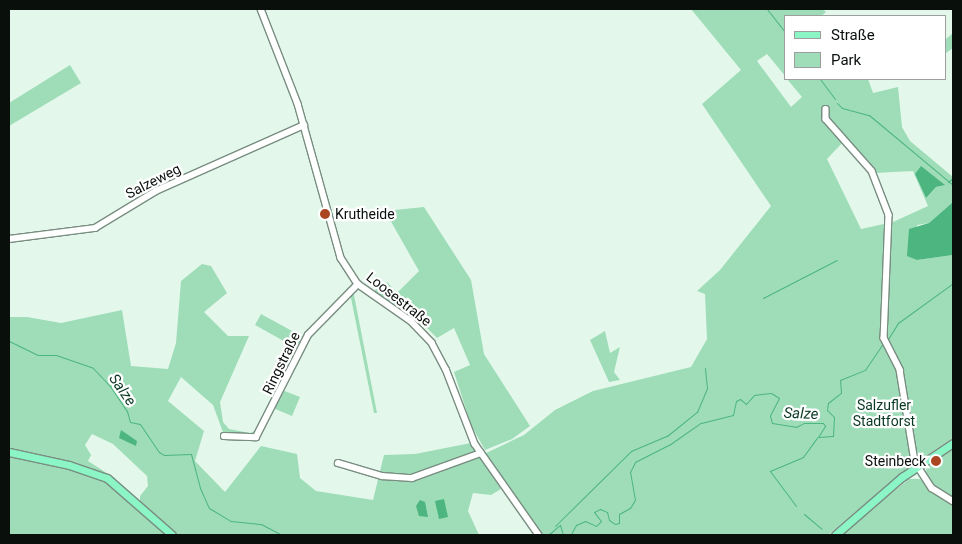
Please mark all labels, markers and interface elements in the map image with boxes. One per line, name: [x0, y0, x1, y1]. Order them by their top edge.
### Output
legend: [784, 15, 947, 80]
text: Straße: [831, 26, 875, 44]
text: Park: [831, 51, 861, 69]
street label: Salzeweg: [123, 160, 183, 202]
place label: Krutheide: [335, 206, 395, 222]
marker: Krutheide: [319, 208, 331, 220]
street label: Loosestraße: [363, 268, 435, 330]
street label: Ringstraße: [259, 329, 303, 397]
water label: Salze: [105, 371, 139, 409]
park label: Salzufler Stadtforst: [853, 397, 915, 430]
water label: Salze: [783, 404, 819, 424]
place label: Steinbeck: [865, 453, 926, 469]
marker: Steinbeck: [930, 455, 942, 467]

